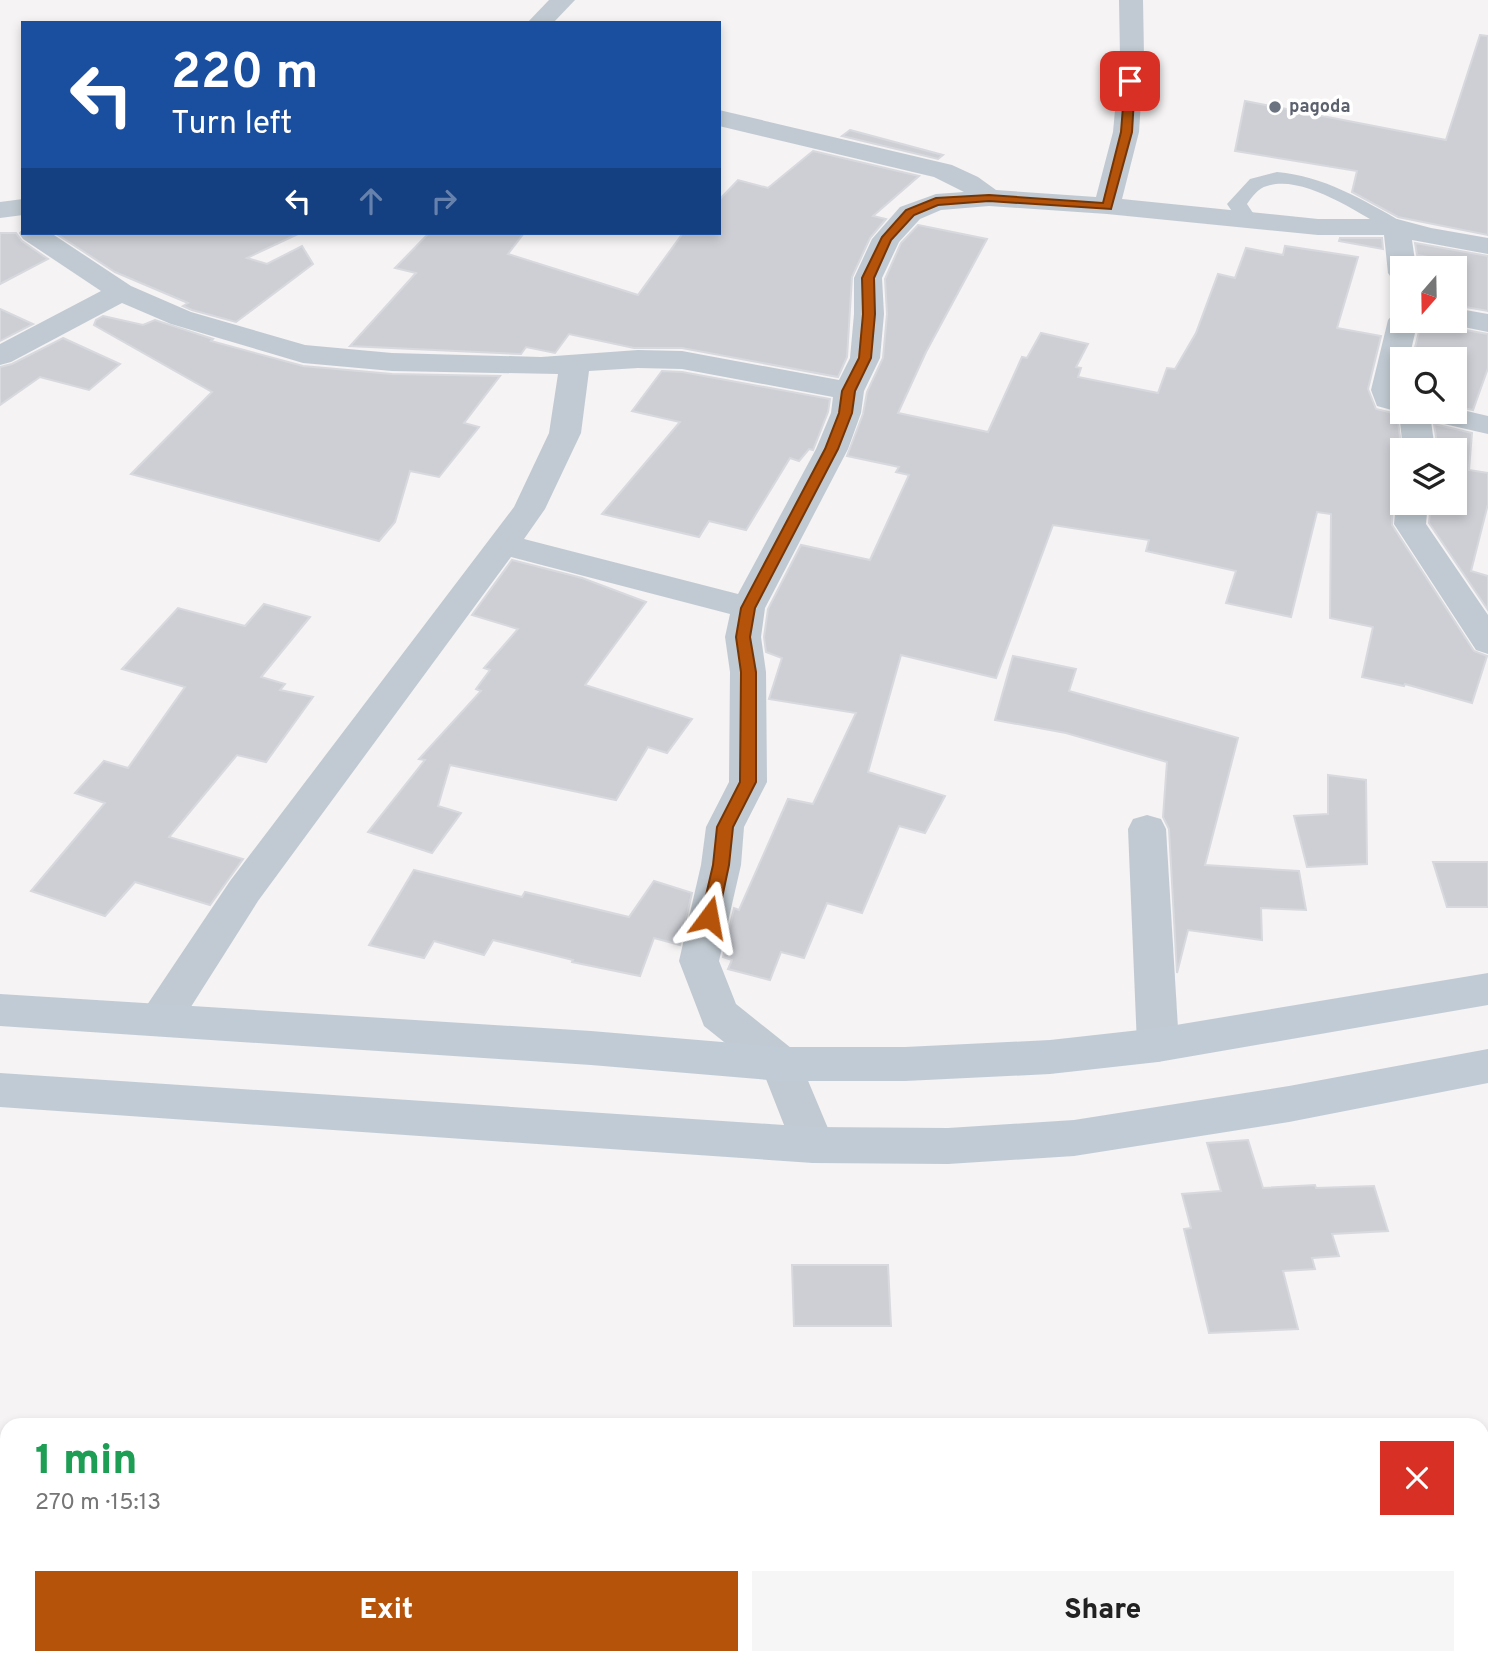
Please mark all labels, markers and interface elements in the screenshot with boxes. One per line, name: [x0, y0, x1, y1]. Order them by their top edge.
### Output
text: 220 m: [171, 44, 318, 106]
icon: left: [56, 49, 147, 140]
pin: [1100, 51, 1160, 111]
icon: arrive: [1111, 62, 1149, 100]
place label: pagoda: [1289, 96, 1351, 119]
marker: pagoda: [1267, 99, 1283, 115]
text: Turn left: [171, 105, 292, 145]
icon: left: [279, 182, 317, 220]
icon: ahead: [352, 182, 390, 220]
icon: right: [425, 182, 463, 220]
north arrow: [1390, 256, 1466, 332]
map controls: [1390, 256, 1467, 515]
button: search: [1390, 347, 1467, 424]
button: layers: [1390, 438, 1467, 515]
position arrow: [672, 880, 746, 954]
text: 1 min: [35, 1436, 138, 1489]
button: close: [1380, 1441, 1454, 1515]
text: 270 m · 15:13: [35, 1489, 161, 1518]
button: Exit: [35, 1571, 738, 1651]
button: Share: [752, 1571, 1454, 1651]

